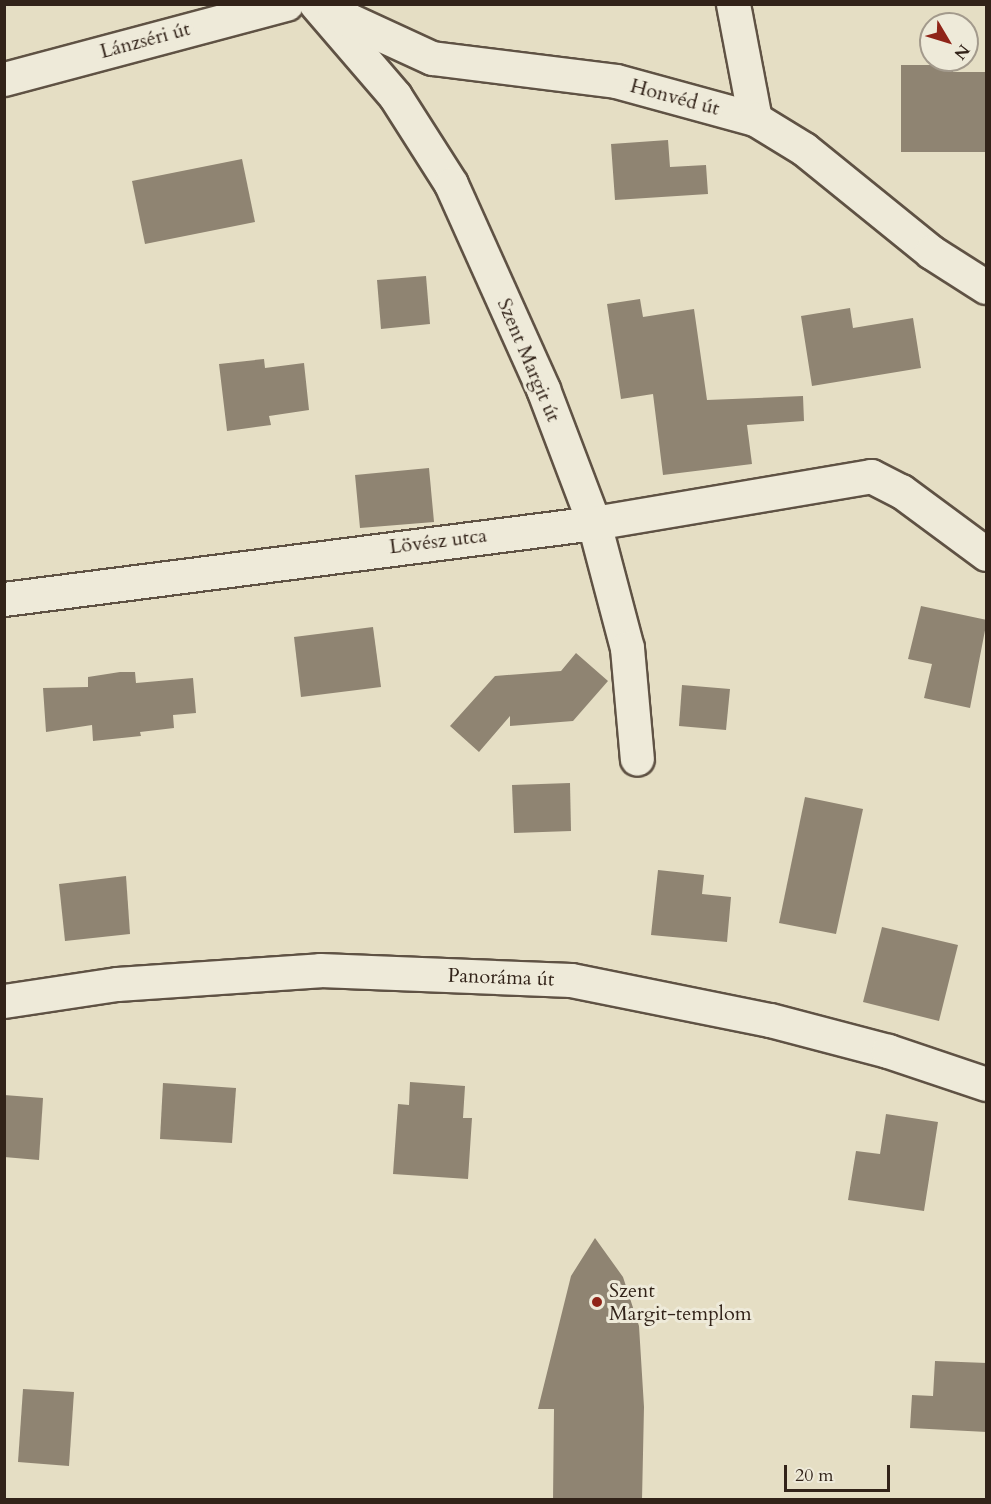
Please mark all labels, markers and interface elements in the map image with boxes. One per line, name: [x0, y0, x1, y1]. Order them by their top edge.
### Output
north arrow: [919, 12, 979, 72]
street label: Lánzséri út: [97, 16, 193, 64]
text: N: [949, 40, 975, 64]
street label: Honvéd út: [628, 74, 722, 120]
street label: Szent Margit út: [492, 295, 566, 425]
street label: Lövész utca: [388, 523, 488, 559]
street label: Panoráma út: [447, 963, 555, 991]
place label: Szent Margit-templom: [609, 1278, 752, 1325]
marker: Szent Margit-templom: [590, 1295, 604, 1309]
scale bar: [787, 1453, 894, 1491]
text: 20 m: [795, 1463, 834, 1488]

